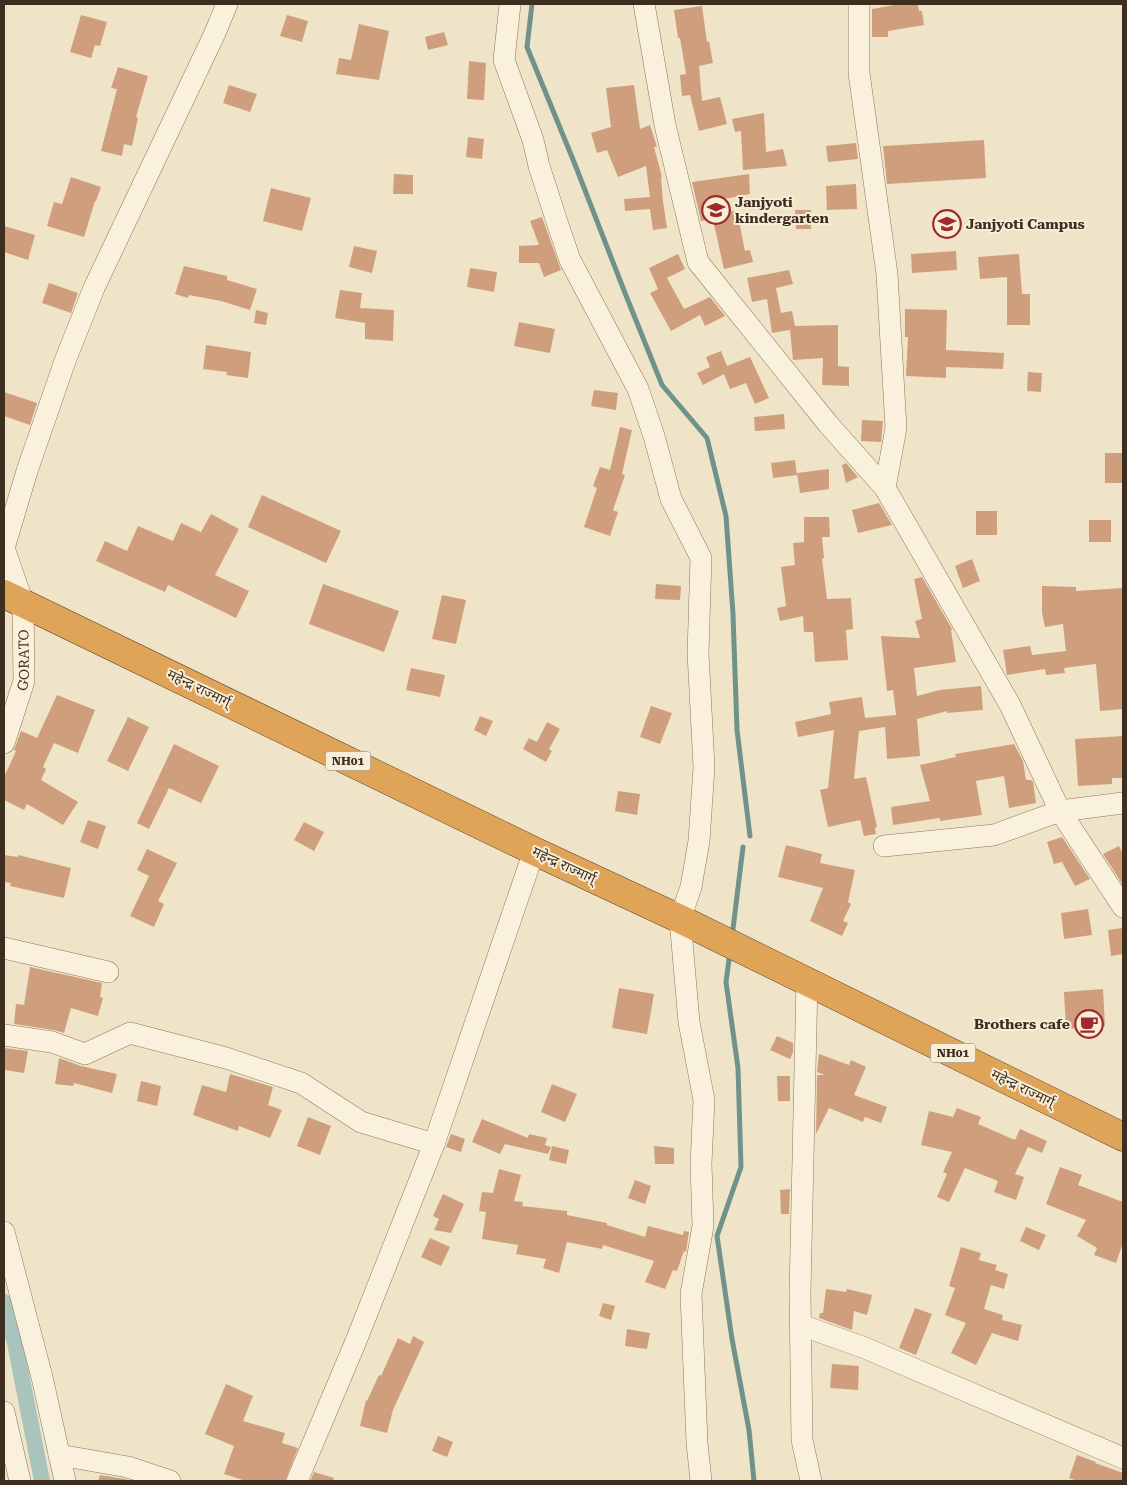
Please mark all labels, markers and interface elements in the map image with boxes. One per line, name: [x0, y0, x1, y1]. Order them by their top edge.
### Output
place label: Janjyoti kindergarten: [735, 194, 829, 226]
school or university icon: Janjyoti kindergarten: [701, 195, 731, 225]
school or university icon: Janjyoti Campus: [932, 209, 962, 239]
place label: Janjyoti Campus: [966, 216, 1085, 232]
street label: GORATO: [13, 629, 32, 693]
street label: महेन्द्र राज्मार्ग्: [164, 665, 235, 713]
road number: NH01: [326, 751, 370, 770]
street label: महेन्द्र राज्मार्ग्: [529, 842, 601, 889]
cafe icon: Brothers cafe: [1074, 1009, 1104, 1039]
place label: Brothers cafe: [974, 1016, 1070, 1032]
road number: NH01: [930, 1044, 976, 1062]
street label: महेन्द्र राज्मार्ग्: [988, 1065, 1059, 1113]

